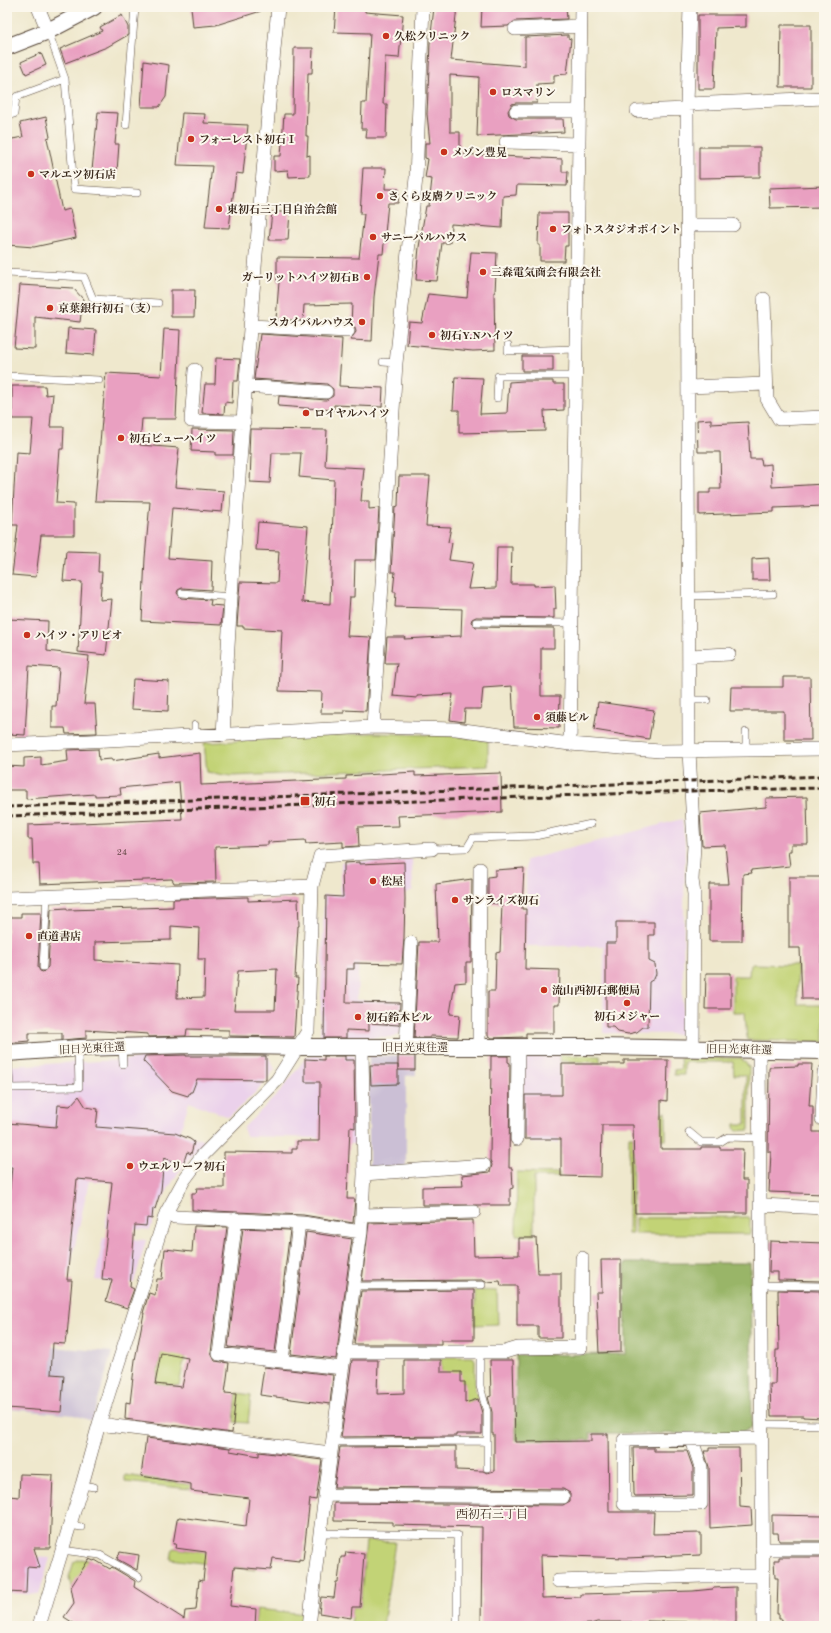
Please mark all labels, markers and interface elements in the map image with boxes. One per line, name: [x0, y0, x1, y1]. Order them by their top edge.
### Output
place label: 久松クリニック: [394, 30, 470, 43]
marker: 久松クリニック: [381, 31, 391, 41]
marker: ロスマリン: [488, 87, 498, 97]
place label: ロスマリン: [501, 87, 556, 99]
place label: フォーレスト初石Ⅰ: [199, 133, 297, 146]
marker: フォーレスト初石Ⅰ: [186, 134, 196, 144]
place label: メゾン豊晃: [452, 146, 507, 159]
marker: メゾン豊晃: [439, 147, 449, 157]
place label: マルエツ初石店: [39, 168, 116, 181]
marker: マルエツ初石店: [26, 169, 36, 179]
place label: さくら皮膚クリニック: [388, 190, 497, 203]
marker: さくら皮膚クリニック: [375, 191, 385, 201]
place label: 東初石三丁目自治会館: [227, 203, 337, 216]
marker: 東初石三丁目自治会館: [214, 204, 224, 214]
marker: フォトスタジオポイント: [548, 224, 558, 234]
place label: フォトスタジオポイント: [561, 224, 681, 236]
marker: サニーパルハウス: [368, 232, 378, 242]
place label: サニーパルハウス: [381, 232, 467, 244]
place label: 三森電気商会有限会社: [491, 266, 601, 279]
marker: 三森電気商会有限会社: [478, 267, 488, 277]
place label: ガーリットハイツ初石B: [242, 271, 359, 284]
marker: ガーリットハイツ初石B: [362, 272, 372, 282]
place label: 京葉銀行初石（支）: [58, 302, 157, 315]
marker: 京葉銀行初石（支）: [45, 303, 55, 313]
place label: スカイバルハウス: [268, 317, 354, 329]
marker: スカイバルハウス: [357, 317, 367, 327]
place label: 初石Y.Nハイツ: [440, 329, 514, 342]
marker: 初石Y.Nハイツ: [427, 330, 437, 340]
marker: ロイヤルハイツ: [301, 408, 311, 418]
place label: ロイヤルハイツ: [314, 408, 390, 420]
place label: 初石ビューハイツ: [129, 432, 216, 445]
marker: 初石ビューハイツ: [116, 433, 126, 443]
marker: ハイツ・アリビオ: [22, 630, 32, 640]
place label: ハイツ・アリビオ: [35, 630, 123, 642]
place label: 須藤ビル: [545, 711, 589, 724]
marker: 須藤ビル: [532, 712, 542, 722]
marker: 初石: [299, 795, 311, 807]
place label: 初石: [314, 795, 336, 808]
house number: 24: [117, 848, 127, 857]
place label: 松屋: [381, 875, 403, 888]
marker: 松屋: [368, 876, 378, 886]
place label: サンライズ初石: [463, 894, 539, 907]
marker: サンライズ初石: [450, 895, 460, 905]
place label: 直道書店: [37, 930, 81, 943]
marker: 直道書店: [24, 931, 34, 941]
place label: 流山西初石郵便局: [552, 984, 640, 997]
marker: 流山西初石郵便局: [539, 985, 549, 995]
marker: 初石メジャー: [622, 998, 632, 1008]
place label: 初石メジャー: [594, 1010, 660, 1023]
place label: 初石鈴木ビル: [366, 1011, 432, 1024]
marker: 初石鈴木ビル: [353, 1012, 363, 1022]
street label: 旧日光東往還: [59, 1040, 125, 1057]
street label: 旧日光東往還: [382, 1041, 448, 1054]
street label: 旧日光東往還: [706, 1042, 772, 1057]
place label: ウエルリーフ初石: [138, 1160, 225, 1173]
marker: ウエルリーフ初石: [125, 1161, 135, 1171]
district label: 西初石三丁目: [456, 1507, 528, 1521]

